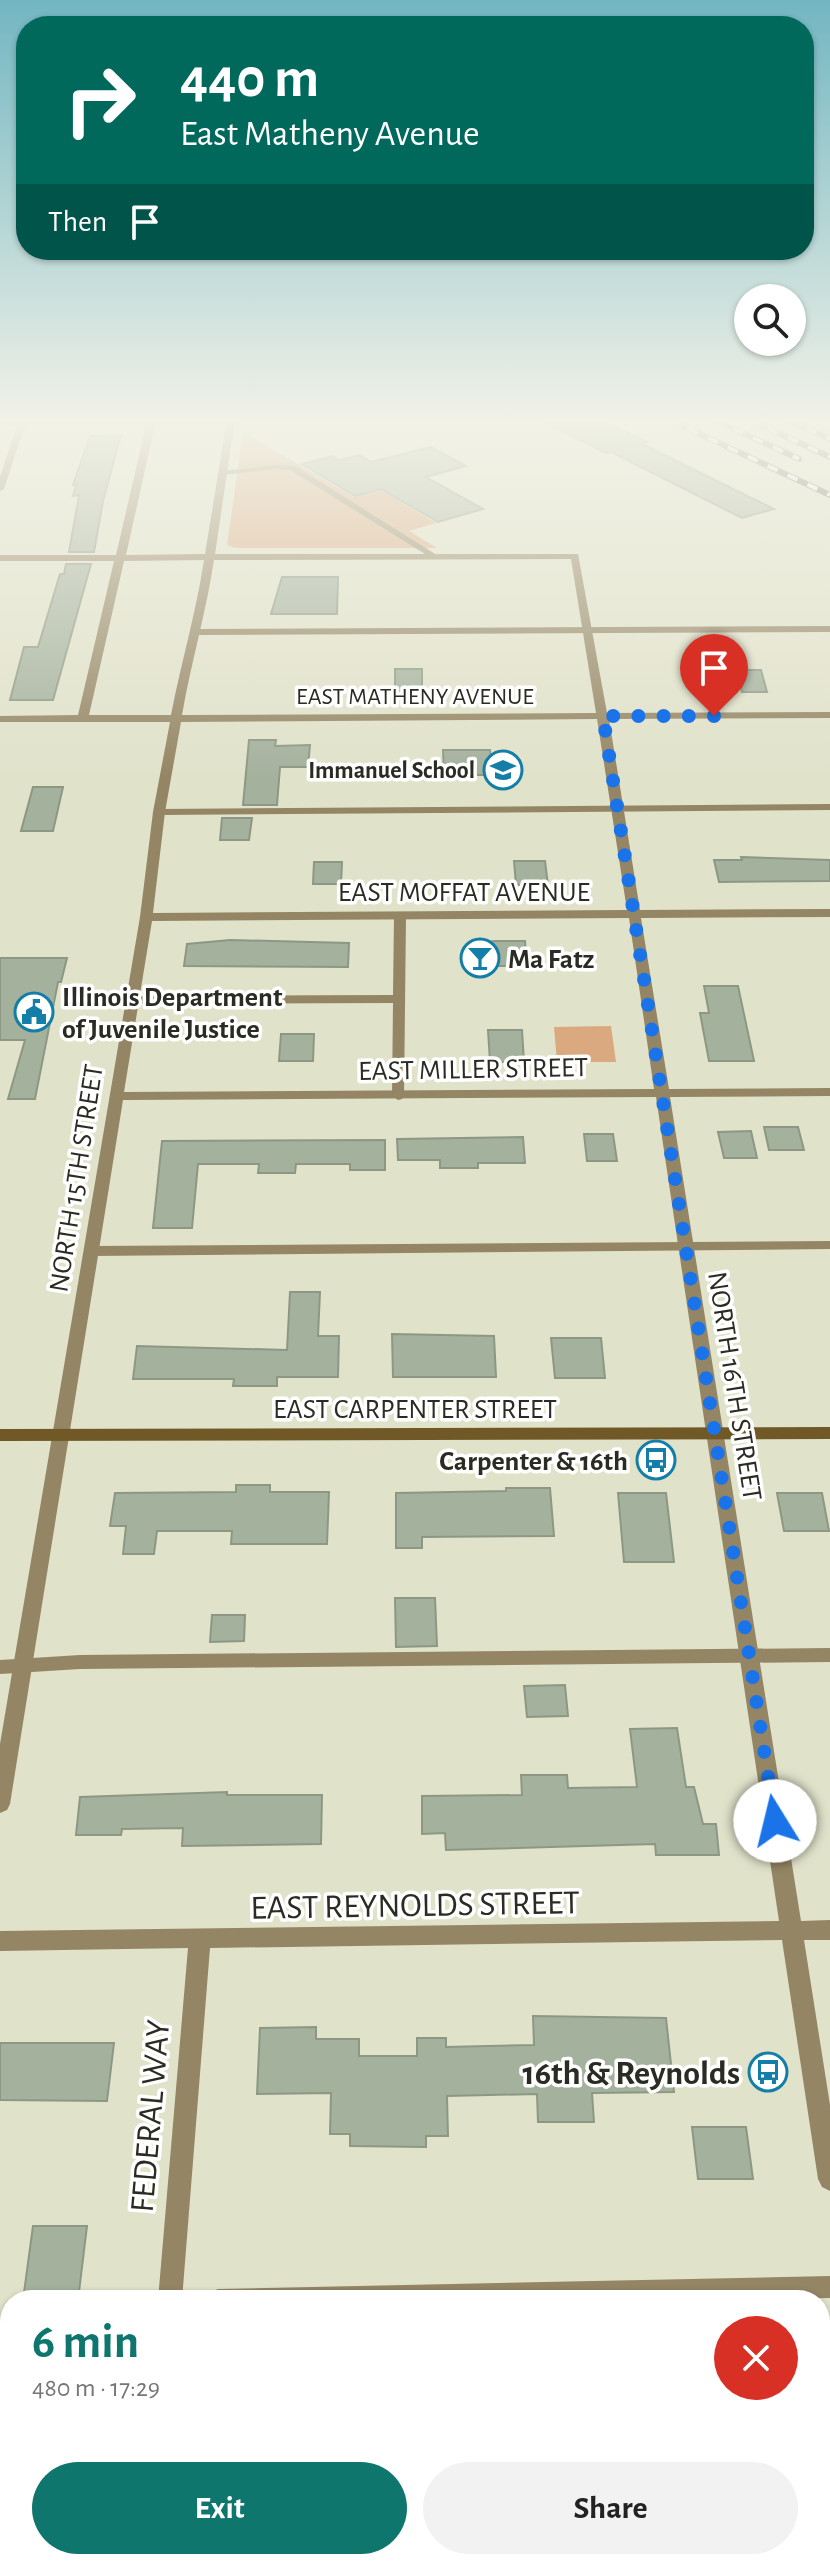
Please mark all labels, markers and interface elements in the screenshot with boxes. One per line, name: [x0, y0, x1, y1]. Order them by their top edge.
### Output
icon: right: [48, 48, 152, 152]
text: 440 m: [180, 51, 319, 107]
text: East Matheny Avenue: [180, 116, 480, 152]
icon: arrive: [123, 200, 167, 244]
text: Then: [48, 207, 107, 237]
map controls: [734, 284, 806, 356]
button: search: [734, 284, 806, 356]
pin: [680, 634, 748, 716]
icon: arrive: [692, 646, 736, 690]
street label: EAST MATHENY AVENUE: [296, 685, 534, 709]
school or university icon: Immanuel School: [482, 749, 524, 791]
place label: Immanuel School: [308, 759, 475, 783]
street label: EAST MOFFAT AVENUE: [338, 879, 590, 907]
bar icon: Ma Fatz: [459, 937, 501, 979]
place label: Ma Fatz: [508, 946, 595, 974]
place label: Illinois Department of Juvenile Justice: [62, 984, 283, 1044]
public building icon: Illinois Department of Juvenile Justice: [13, 991, 55, 1033]
street label: EAST MILLER STREET: [358, 1054, 589, 1086]
street label: NORTH 15TH STREET: [45, 1062, 109, 1294]
street label: NORTH 16TH STREET: [702, 1270, 766, 1503]
street label: EAST CARPENTER STREET: [273, 1396, 557, 1424]
bus stop icon: Carpenter & 16th: [635, 1439, 677, 1481]
place label: Carpenter & 16th: [439, 1448, 628, 1476]
position arrow: [733, 1779, 817, 1863]
street label: EAST REYNOLDS STREET: [250, 1886, 580, 1926]
street label: FEDERAL WAY: [126, 2018, 176, 2214]
bus stop icon: 16th & Reynolds: [747, 2051, 789, 2093]
place label: 16th & Reynolds: [522, 2057, 740, 2091]
button: close: [714, 2316, 798, 2400]
text: 6 min: [32, 2319, 139, 2367]
text: 480 m · 17:29: [32, 2375, 160, 2401]
button: Exit: [32, 2462, 407, 2554]
button: Share: [423, 2462, 798, 2554]

